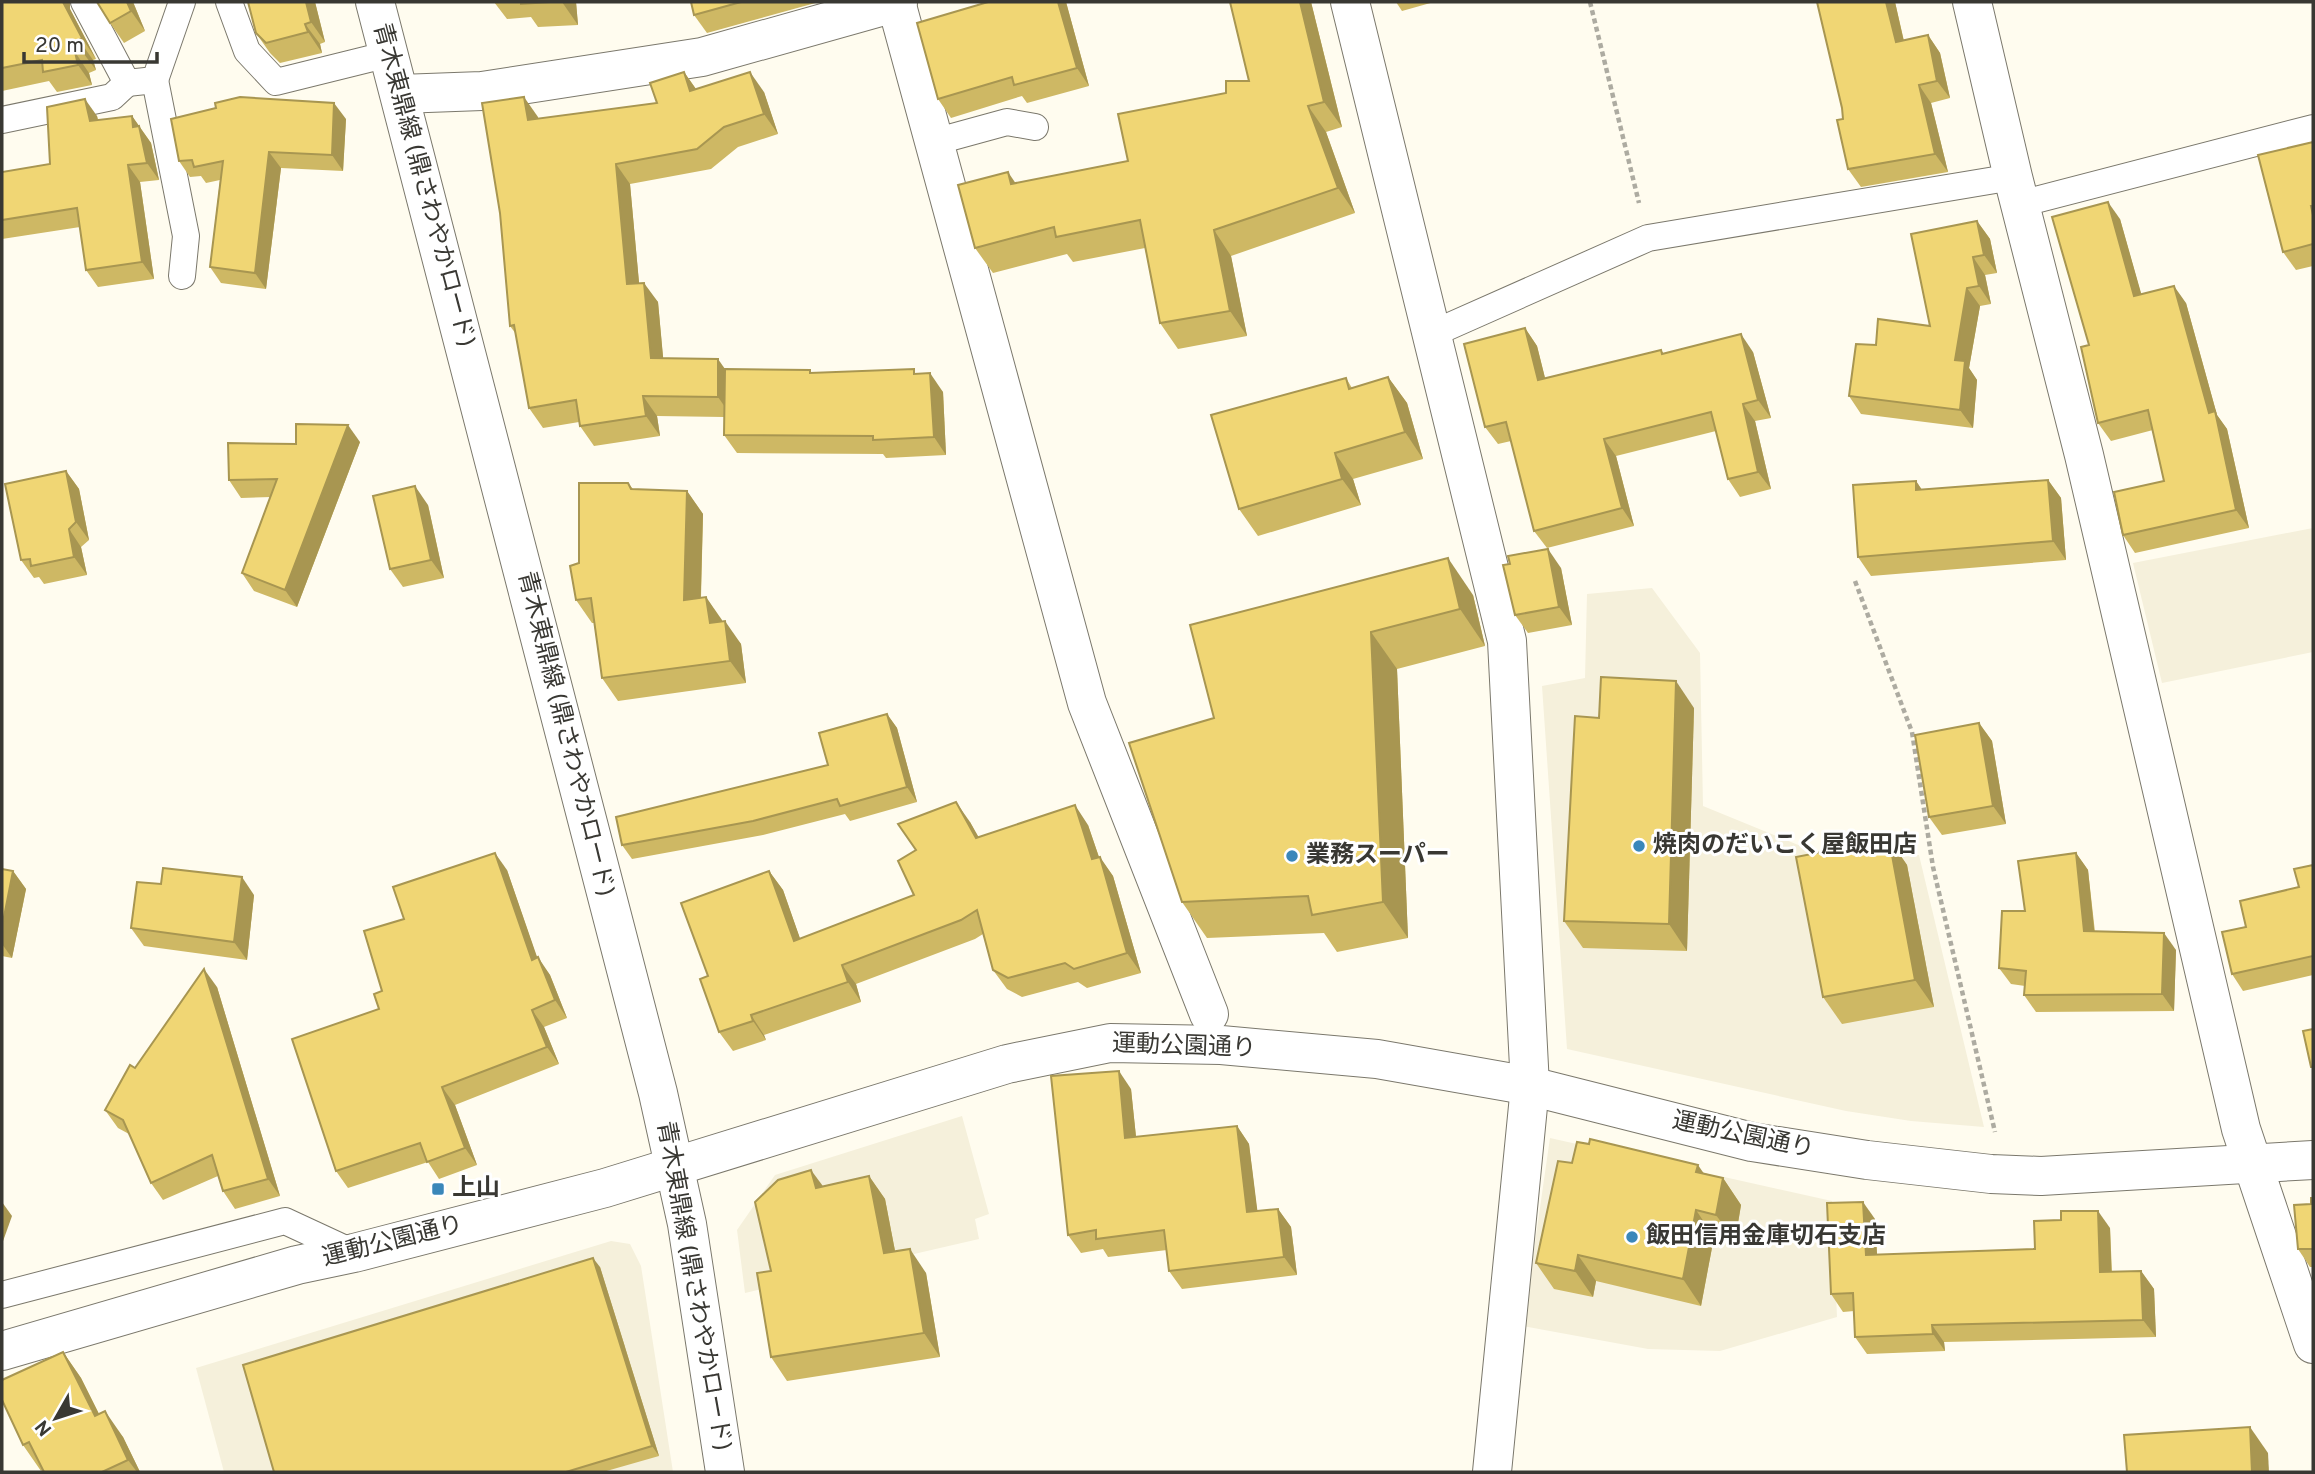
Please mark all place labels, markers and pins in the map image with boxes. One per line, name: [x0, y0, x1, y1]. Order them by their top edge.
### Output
place label: 焼肉のだいこく屋飯田店: [1653, 831, 1917, 861]
marker: 焼肉のだいこく屋飯田店: [1631, 838, 1647, 854]
place label: 業務スーパー: [1306, 841, 1450, 871]
marker: 業務スーパー: [1284, 848, 1300, 864]
place label: 上山: [452, 1174, 500, 1204]
marker: 上山: [430, 1181, 446, 1197]
place label: 飯田信用金庫切石支店: [1646, 1222, 1886, 1252]
marker: 飯田信用金庫切石支店: [1624, 1229, 1640, 1245]

